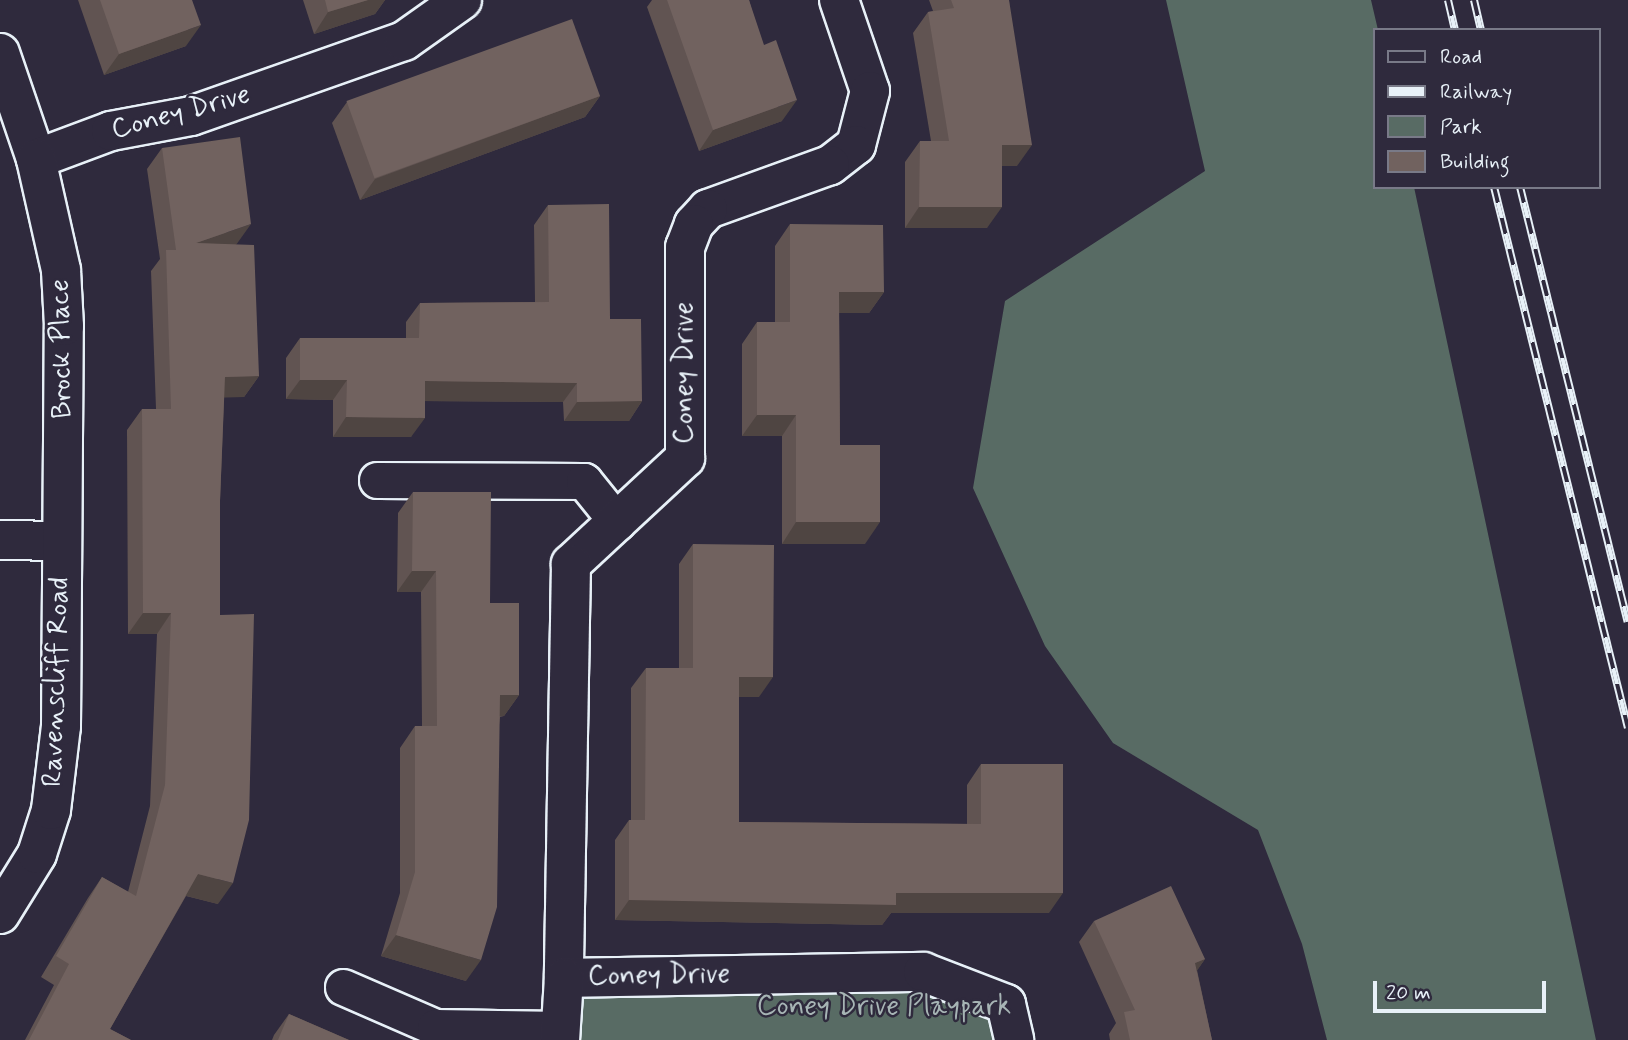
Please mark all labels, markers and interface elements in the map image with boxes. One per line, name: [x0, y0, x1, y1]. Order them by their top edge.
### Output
legend: [1372, 28, 1600, 189]
text: Road: [1440, 43, 1482, 71]
street label: Coney Drive: [108, 78, 254, 148]
text: Railway: [1440, 78, 1512, 106]
text: Park: [1440, 113, 1482, 141]
text: Building: [1440, 148, 1510, 176]
street label: Brock Place: [44, 280, 80, 418]
street label: Coney Drive: [668, 302, 702, 444]
street label: Ravenscliff Road: [37, 577, 77, 787]
street label: Coney Drive: [588, 958, 730, 994]
scale bar: [1376, 967, 1549, 1011]
text: 20 m: [1386, 979, 1431, 1007]
park label: Coney Drive Playpark: [759, 990, 1009, 1024]

